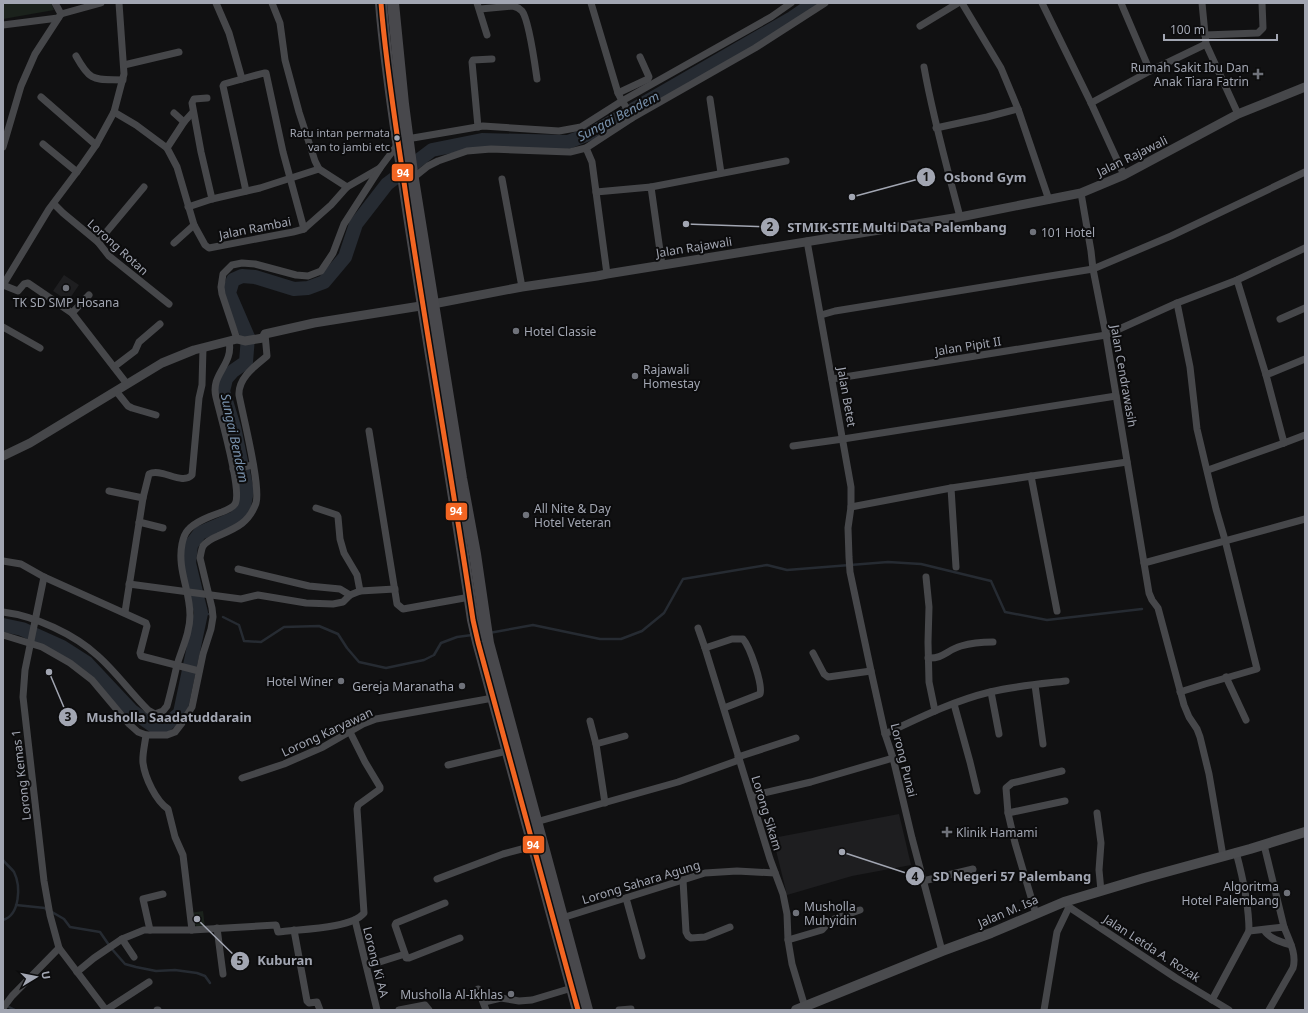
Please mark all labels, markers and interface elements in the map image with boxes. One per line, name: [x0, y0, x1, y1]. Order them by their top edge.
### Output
scale bar: [1164, 16, 1277, 42]
text: 100 m: [1170, 21, 1205, 38]
place label: Rumah Sakit Ibu Dan Anak Tiara Fatrin: [1130, 59, 1249, 90]
marker: Rumah Sakit Ibu Dan Anak Tiara Fatrin: [1252, 68, 1264, 80]
water label: Sungai Bendem: [574, 87, 662, 145]
place label: Ratu intan permata van to jambi etc: [290, 125, 390, 154]
street label: Jalan Rajawali: [1093, 132, 1170, 181]
marker: Ratu intan permata van to jambi etc: [392, 133, 402, 143]
line badge: 94: [391, 163, 414, 182]
text: 94: [397, 165, 410, 180]
callout: Osbond Gym: [916, 165, 1034, 190]
text: 1: [923, 168, 929, 185]
text: Osbond Gym: [944, 168, 1026, 186]
street label: Jalan Rambai: [217, 213, 292, 243]
street label: Lorong Rotan: [84, 215, 152, 279]
callout: STMIK-STIE Multi Data Palembang: [760, 215, 1015, 240]
text: 2: [767, 218, 774, 235]
text: STMIK-STIE Multi Data Palembang: [787, 218, 1007, 236]
place label: 101 Hotel: [1041, 224, 1095, 241]
marker: 101 Hotel: [1028, 227, 1038, 237]
street label: Jalan Rajawali: [654, 233, 733, 262]
marker: TK SD SMP Hosana: [61, 283, 71, 293]
place label: TK SD SMP Hosana: [13, 294, 119, 311]
place label: Hotel Classie: [524, 323, 596, 340]
street label: Jalan Cendrawasih: [1106, 323, 1141, 428]
marker: Hotel Classie: [511, 326, 521, 336]
street label: Jalan Pipit II: [933, 332, 1002, 360]
place label: Rajawali Homestay: [643, 361, 701, 392]
street label: Jalan Betet: [833, 365, 861, 429]
marker: Rajawali Homestay: [630, 371, 640, 381]
water label: Sungai Bendem: [217, 392, 253, 484]
place label: All Nite & Day Hotel Veteran: [534, 500, 612, 531]
line badge: 94: [445, 502, 468, 521]
text: 94: [450, 503, 463, 518]
marker: All Nite & Day Hotel Veteran: [521, 510, 531, 520]
place label: Hotel Winer: [266, 673, 333, 690]
marker: Hotel Winer: [336, 676, 346, 686]
place label: Gereja Maranatha: [352, 678, 454, 695]
marker: Gereja Maranatha: [457, 681, 467, 691]
street label: Lorong Karyawan: [279, 703, 375, 761]
callout: Musholla Saadatuddarain: [58, 705, 259, 730]
text: 3: [65, 708, 72, 725]
text: Musholla Saadatuddarain: [86, 708, 252, 726]
street label: Lorong Punai: [887, 721, 921, 799]
street label: Lorong Kemas 1: [7, 729, 35, 821]
street label: Lorong Sikam: [748, 773, 786, 853]
place label: Klinik Hamami: [956, 824, 1038, 841]
marker: Klinik Hamami: [941, 826, 953, 838]
line badge: 94: [522, 835, 545, 854]
text: 94: [527, 837, 540, 852]
street label: Lorong Sahara Agung: [580, 856, 702, 908]
callout: SD Negeri 57 Palembang: [905, 864, 1099, 889]
text: SD Negeri 57 Palembang: [933, 867, 1091, 885]
text: 4: [912, 868, 919, 885]
place label: Algoritma Hotel Palembang: [1182, 878, 1279, 909]
marker: Algoritma Hotel Palembang: [1282, 888, 1292, 898]
street label: Jalan M. Isa: [974, 891, 1041, 932]
place label: Musholla Muhyidin: [804, 898, 857, 929]
marker: Musholla Muhyidin: [791, 908, 801, 918]
street label: Jalan Letda A. Rozak: [1099, 910, 1204, 986]
street label: Lorong Ki AA: [359, 925, 393, 1000]
callout: Kuburan: [230, 948, 321, 973]
text: Kuburan: [257, 951, 313, 969]
text: 5: [237, 952, 244, 969]
north arrow: [16, 957, 56, 997]
text: U: [38, 970, 54, 981]
place label: Musholla Al-Ikhlas: [400, 986, 503, 1003]
marker: Musholla Al-Ikhlas: [506, 989, 516, 999]

